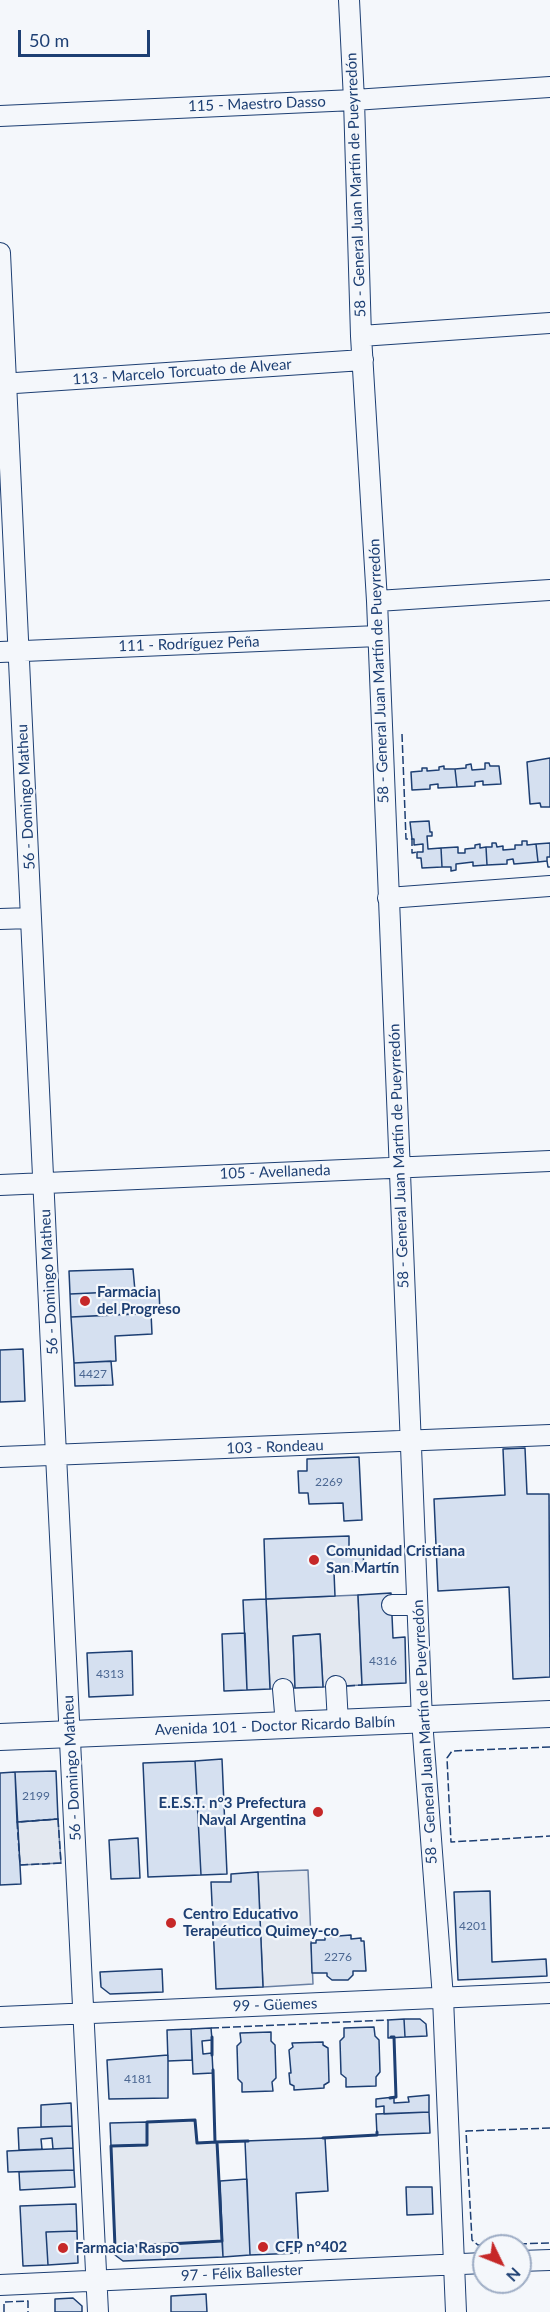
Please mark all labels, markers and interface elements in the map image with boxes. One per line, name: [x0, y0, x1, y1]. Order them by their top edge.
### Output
scale bar: [21, 18, 153, 56]
text: 50 m: [29, 29, 69, 51]
street label: 58 - General Juan Martín de Pueyrredón: [342, 52, 370, 318]
street label: 115 - Maestro Dasso: [188, 93, 326, 115]
street label: 113 - Marcelo Torcuato de Alvear: [72, 355, 292, 389]
street label: 58 - General Juan Martín de Pueyrredón: [365, 538, 393, 804]
street label: 111 - Rodríguez Peña: [118, 633, 260, 655]
street label: 56 - Domingo Matheu: [13, 724, 39, 870]
street label: 58 - General Juan Martín de Pueyrredón: [385, 1023, 413, 1289]
street label: 105 - Avellaneda: [219, 1161, 331, 1183]
street label: 56 - Domingo Matheu: [36, 1209, 62, 1355]
place label: Farmacia del Progreso: [97, 1283, 181, 1318]
marker: Farmacia del Progreso: [78, 1294, 92, 1308]
house number: 4427: [79, 1367, 107, 1381]
street label: 103 - Rondeau: [226, 1436, 324, 1458]
house number: 2269: [315, 1475, 343, 1489]
place label: Comunidad Cristiana San Martín: [326, 1542, 465, 1577]
marker: Comunidad Cristiana San Martín: [307, 1553, 321, 1567]
street label: 58 - General Juan Martín de Pueyrredón: [409, 1599, 441, 1865]
house number: 4316: [369, 1654, 397, 1668]
house number: 4313: [96, 1667, 124, 1681]
street label: 56 - Domingo Matheu: [59, 1695, 85, 1841]
street label: Avenida 101 - Doctor Ricardo Balbín: [155, 1713, 395, 1739]
house number: 2199: [22, 1789, 50, 1803]
place label: E.E.S.T. n°3 Prefectura Naval Argentina: [159, 1794, 306, 1829]
marker: E.E.S.T. n°3 Prefectura Naval Argentina: [311, 1805, 325, 1819]
place label: Centro Educativo Terapéutico Quimey-co: [183, 1905, 339, 1940]
marker: Centro Educativo Terapéutico Quimey-co: [164, 1916, 178, 1930]
house number: 4201: [459, 1919, 487, 1933]
house number: 2276: [324, 1950, 352, 1964]
street label: 99 - Güemes: [232, 1995, 318, 2015]
house number: 4181: [124, 2072, 152, 2086]
north arrow: [472, 2234, 532, 2294]
place label: CFP n°402: [275, 2238, 347, 2256]
place label: Farmacia Raspo: [75, 2239, 179, 2257]
marker: CFP n°402: [256, 2240, 270, 2254]
marker: Farmacia Raspo: [56, 2241, 70, 2255]
street label: 97 - Félix Ballester: [181, 2261, 303, 2285]
text: N: [503, 2264, 525, 2286]

